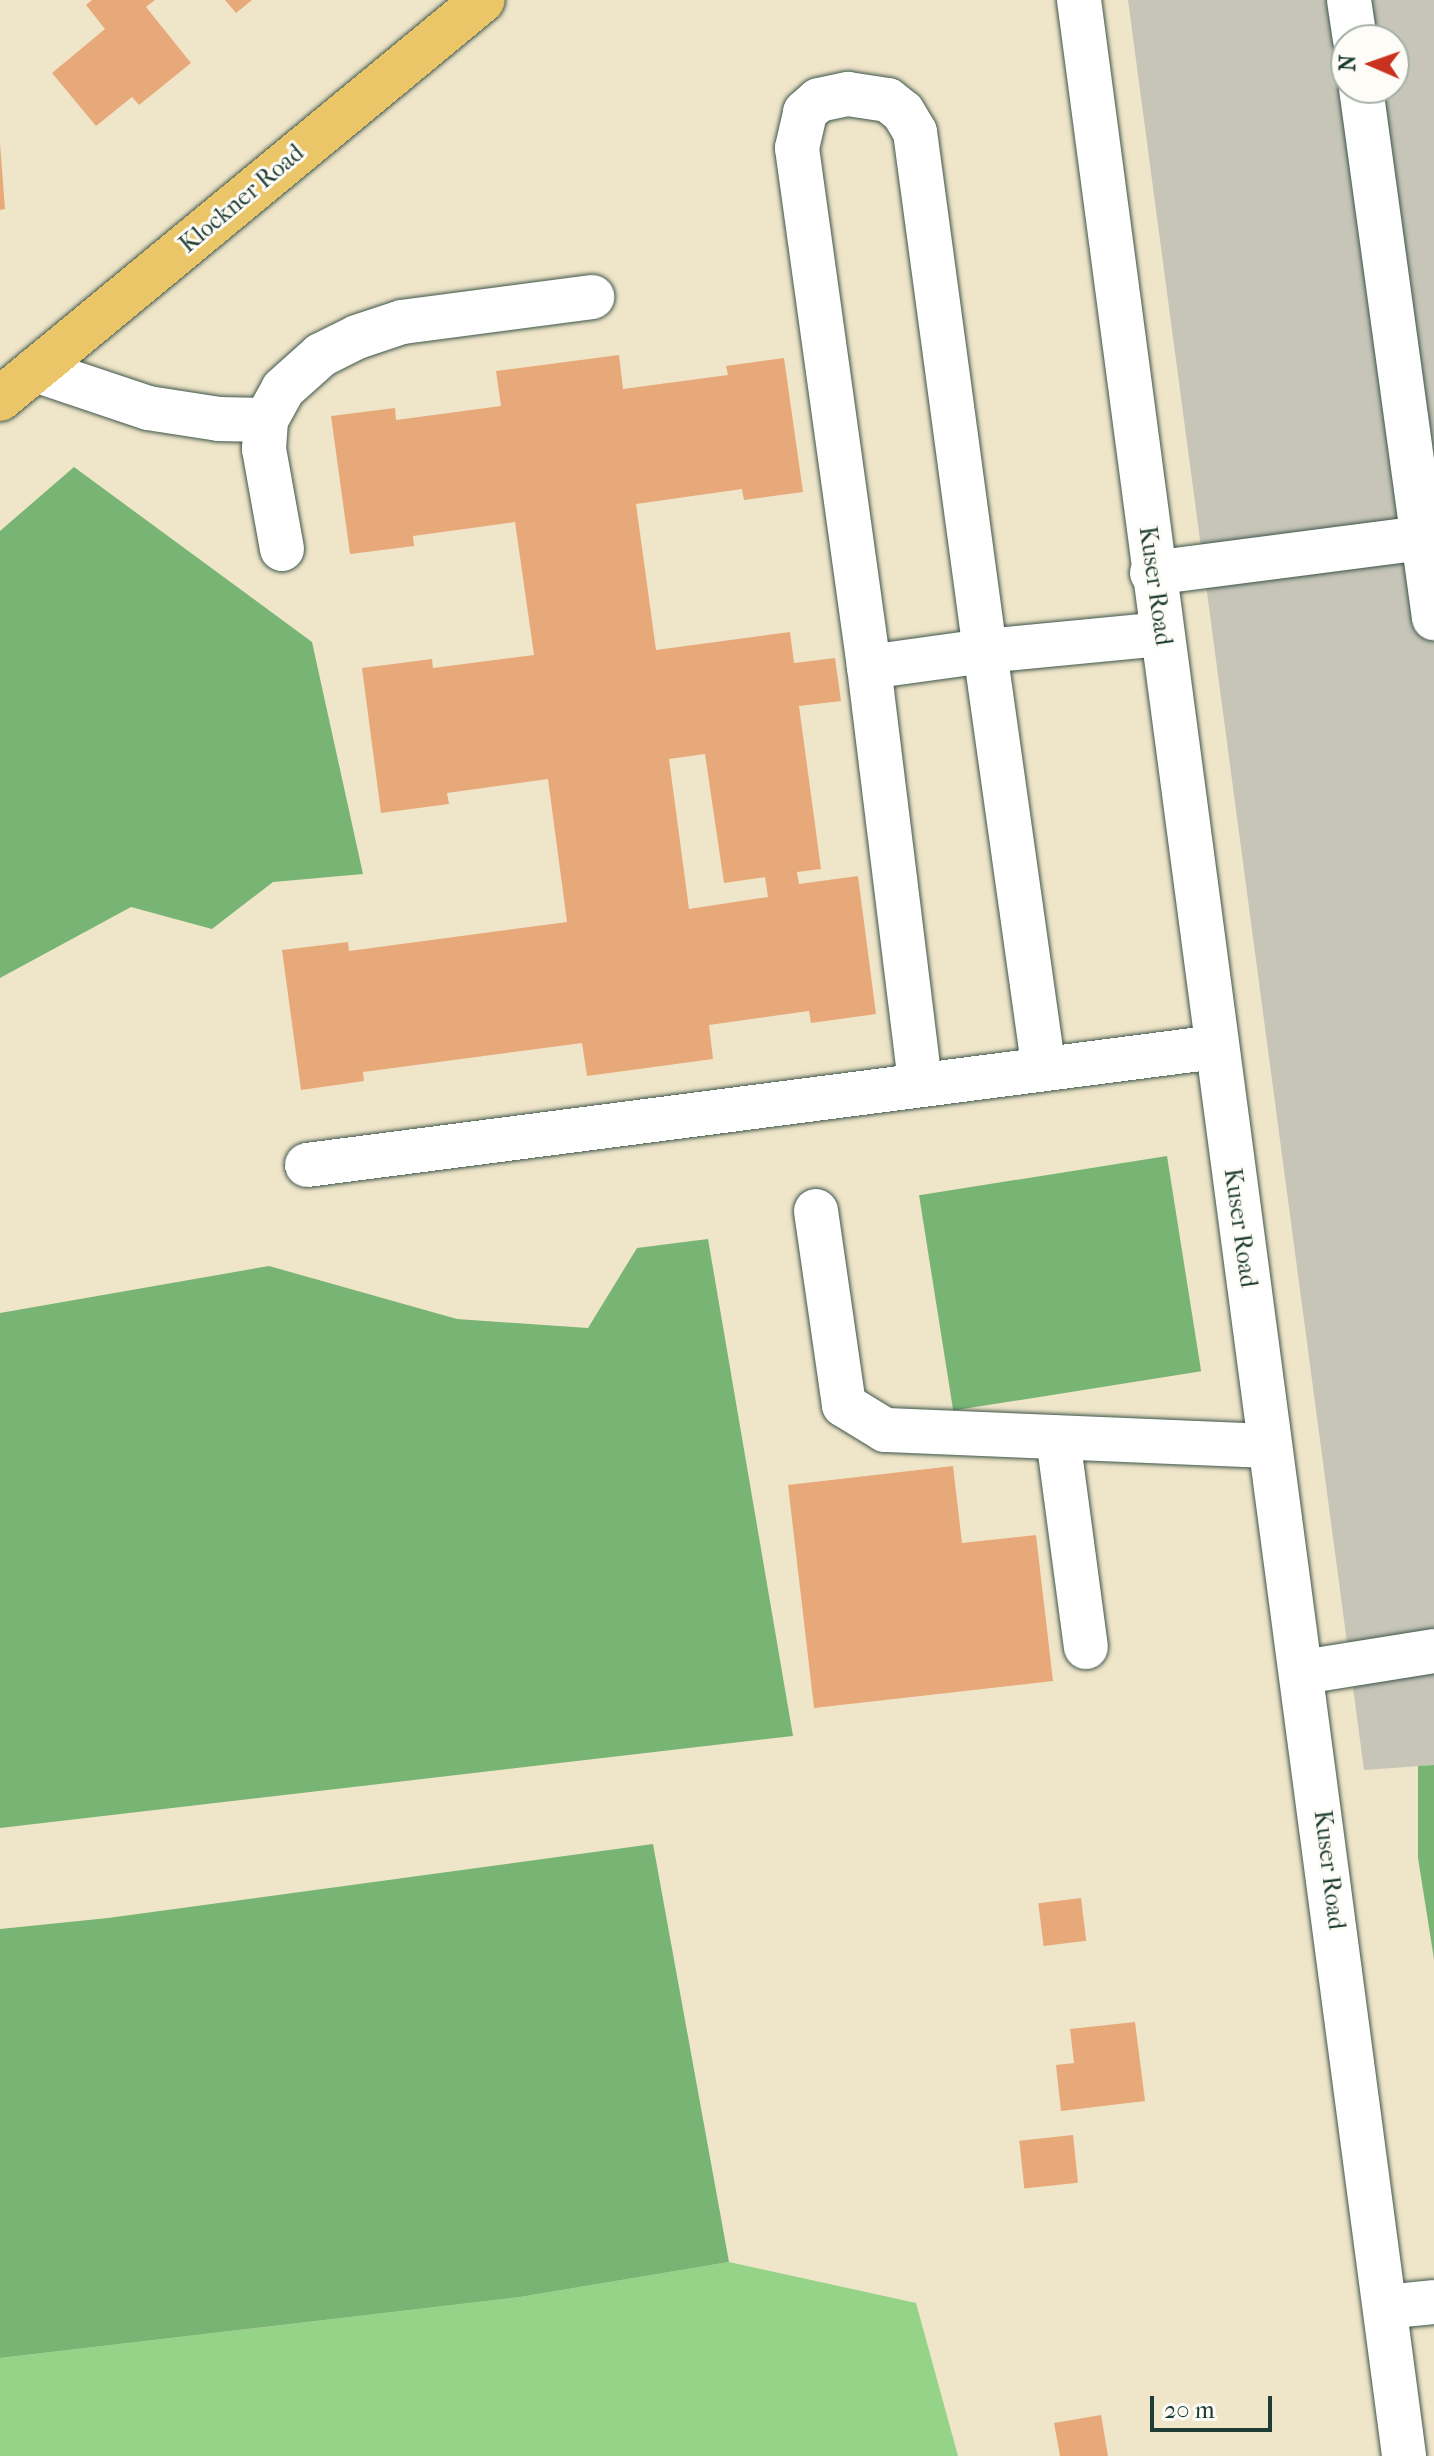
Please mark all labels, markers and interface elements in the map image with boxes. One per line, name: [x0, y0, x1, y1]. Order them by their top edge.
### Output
north arrow: [1330, 24, 1410, 104]
text: N: [1335, 54, 1361, 72]
street label: Klockner Road: [174, 139, 310, 259]
street label: Kuser Road: [1132, 525, 1178, 647]
street label: Kuser Road: [1217, 1167, 1263, 1289]
street label: Kuser Road: [1307, 1809, 1351, 1931]
scale bar: [1154, 2380, 1276, 2430]
text: 20 m: [1164, 2396, 1215, 2424]

